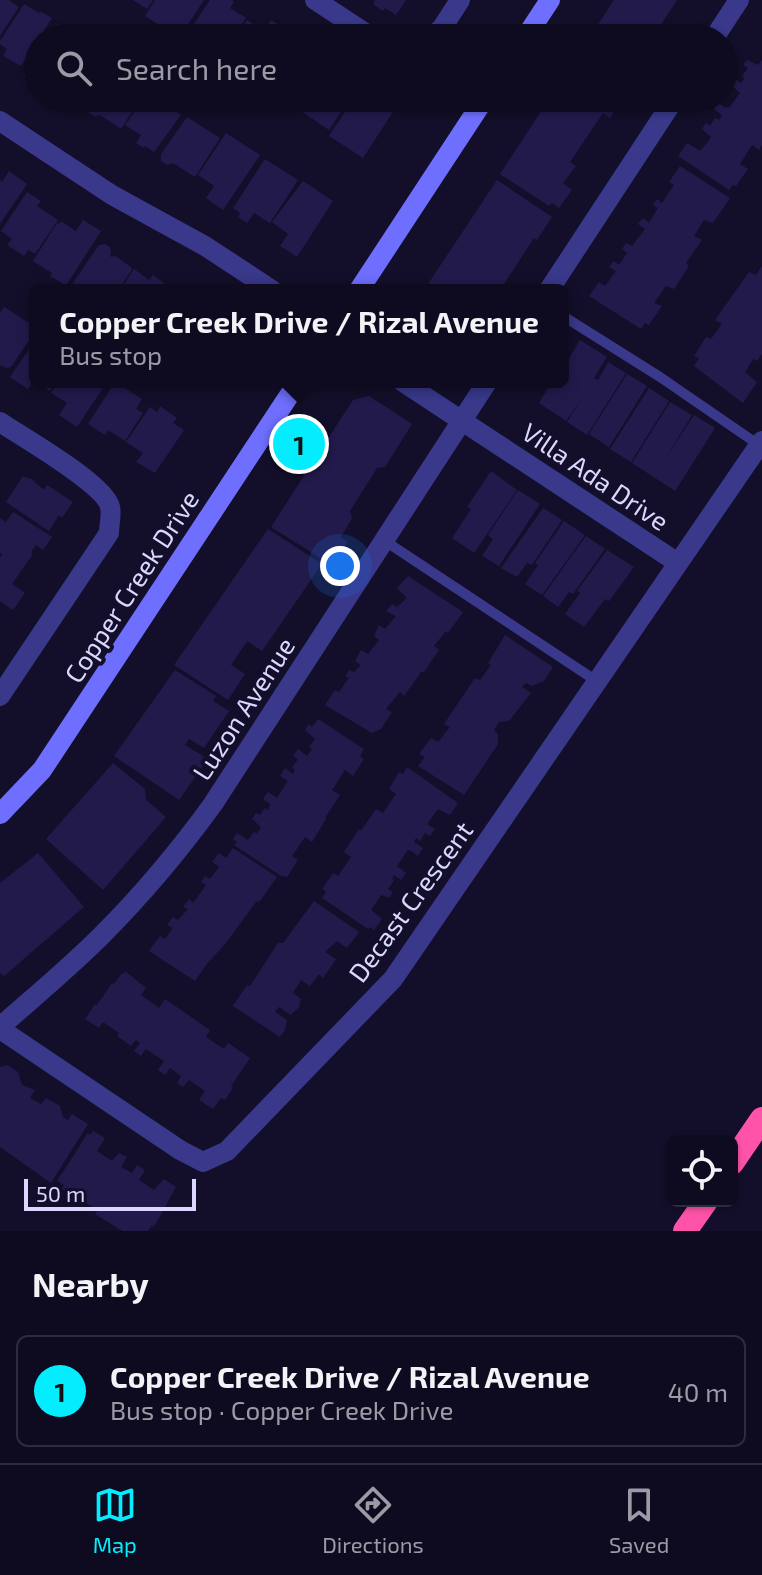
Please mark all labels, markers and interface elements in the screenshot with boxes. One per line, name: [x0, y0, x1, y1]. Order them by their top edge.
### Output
search box: [24, 24, 738, 112]
icon: search: [52, 46, 96, 90]
text: Search here: [116, 50, 277, 86]
popup: [29, 284, 569, 388]
text: Copper Creek Drive / Rizal Avenue: [59, 303, 539, 339]
text: Bus stop: [59, 339, 162, 370]
pin: 1: [273, 414, 325, 474]
street label: Villa Ada Drive: [517, 415, 675, 536]
street label: Copper Creek Drive: [57, 484, 204, 688]
your location: [320, 546, 360, 586]
street label: Luzon Avenue: [185, 631, 300, 785]
street label: Decast Crescent: [341, 815, 478, 987]
map controls: [666, 1135, 738, 1207]
button: locate: [666, 1135, 738, 1207]
scale bar: [24, 1175, 196, 1211]
text: 50 m: [36, 1180, 85, 1206]
text: Nearby: [32, 1263, 149, 1304]
text: Copper Creek Drive / Rizal Avenue: [110, 1358, 590, 1394]
text: 1: [54, 1376, 66, 1407]
text: 40 m: [668, 1376, 728, 1407]
text: Bus stop · Copper Creek Drive: [110, 1394, 453, 1425]
tab: Map: [93, 1483, 137, 1557]
tab: Directions: [322, 1483, 424, 1557]
tab: Saved: [609, 1483, 669, 1557]

